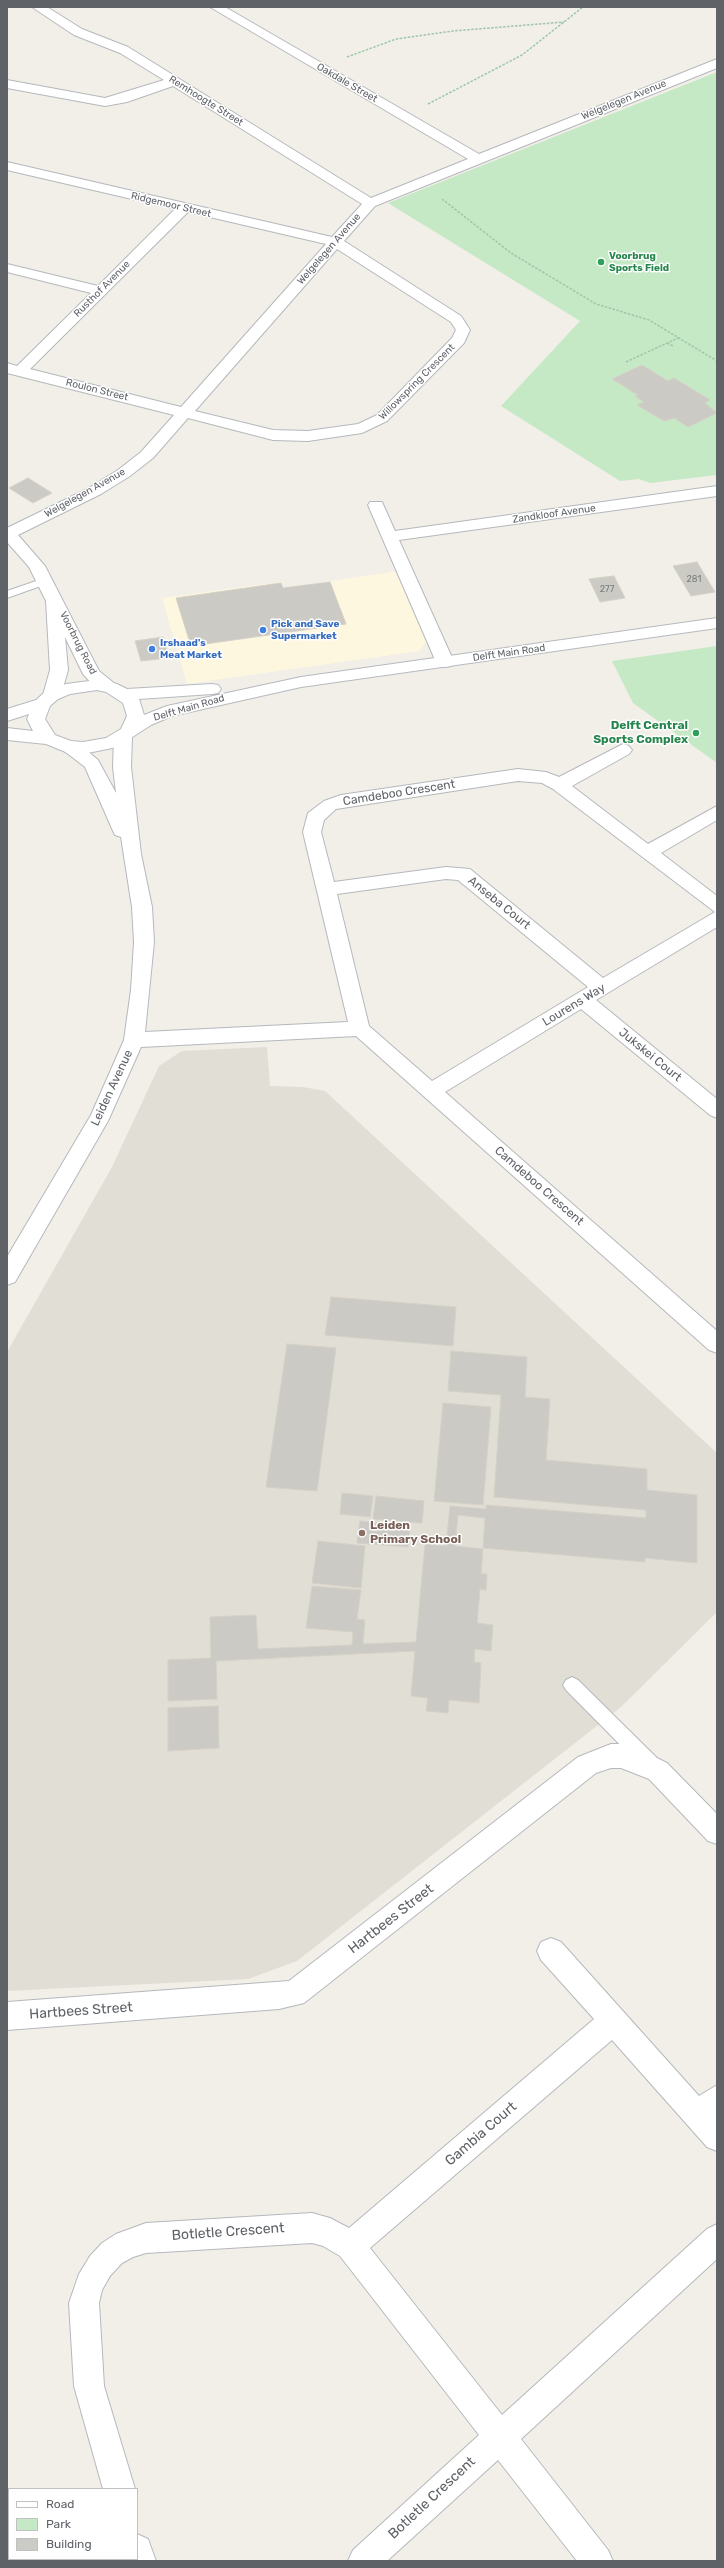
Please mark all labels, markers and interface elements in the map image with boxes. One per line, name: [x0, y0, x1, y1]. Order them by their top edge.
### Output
street label: Oakdale Street: [315, 61, 379, 105]
street label: Remhoogte Street: [167, 73, 245, 129]
street label: Welgelegen Avenue: [580, 77, 668, 123]
street label: Ridgemoor Street: [130, 190, 212, 220]
street label: Welgelegen Avenue: [295, 211, 363, 287]
place label: Voorbrug Sports Field: [609, 250, 669, 274]
marker: Voorbrug Sports Field: [596, 257, 606, 267]
street label: Rusthof Avenue: [71, 258, 133, 320]
street label: Willowspring Crescent: [376, 341, 458, 423]
street label: Roulon Street: [65, 376, 129, 404]
street label: Welgelegen Avenue: [42, 466, 128, 520]
street label: Zandkloof Avenue: [512, 502, 596, 526]
house number: 281: [687, 574, 701, 584]
house number: 277: [600, 584, 614, 594]
street label: Voorbrug Road: [57, 609, 99, 677]
place label: Pick and Save Supermarket: [271, 618, 339, 642]
marker: Pick and Save Supermarket: [258, 625, 268, 635]
place label: Irshaad's Meat Market: [160, 637, 222, 660]
street label: Delft Main Road: [472, 642, 546, 664]
marker: Irshaad's Meat Market: [147, 644, 157, 654]
street label: Delft Main Road: [152, 692, 226, 724]
place label: Delft Central Sports Complex: [593, 719, 688, 747]
marker: Delft Central Sports Complex: [691, 728, 701, 738]
street label: Camdeboo Crescent: [342, 777, 456, 809]
street label: Anseba Court: [465, 873, 533, 933]
street label: Lourens Way: [540, 981, 608, 1029]
street label: Jukskei Court: [616, 1025, 684, 1085]
street label: Leiden Avenue: [88, 1048, 136, 1128]
street label: Camdeboo Crescent: [491, 1143, 587, 1229]
place label: Leiden Primary School: [370, 1519, 461, 1547]
marker: Leiden Primary School: [357, 1528, 367, 1538]
street label: Hartbees Street: [345, 1880, 437, 1958]
street label: Hartbees Street: [29, 1999, 133, 2023]
street label: Gambia Court: [442, 2098, 520, 2170]
street label: Botletle Crescent: [171, 2220, 285, 2244]
street label: Botletle Crescent: [385, 2453, 479, 2543]
legend: [8, 2488, 138, 2560]
text: Road: [46, 2497, 74, 2511]
text: Park: [46, 2517, 71, 2531]
text: Building: [46, 2537, 92, 2551]

